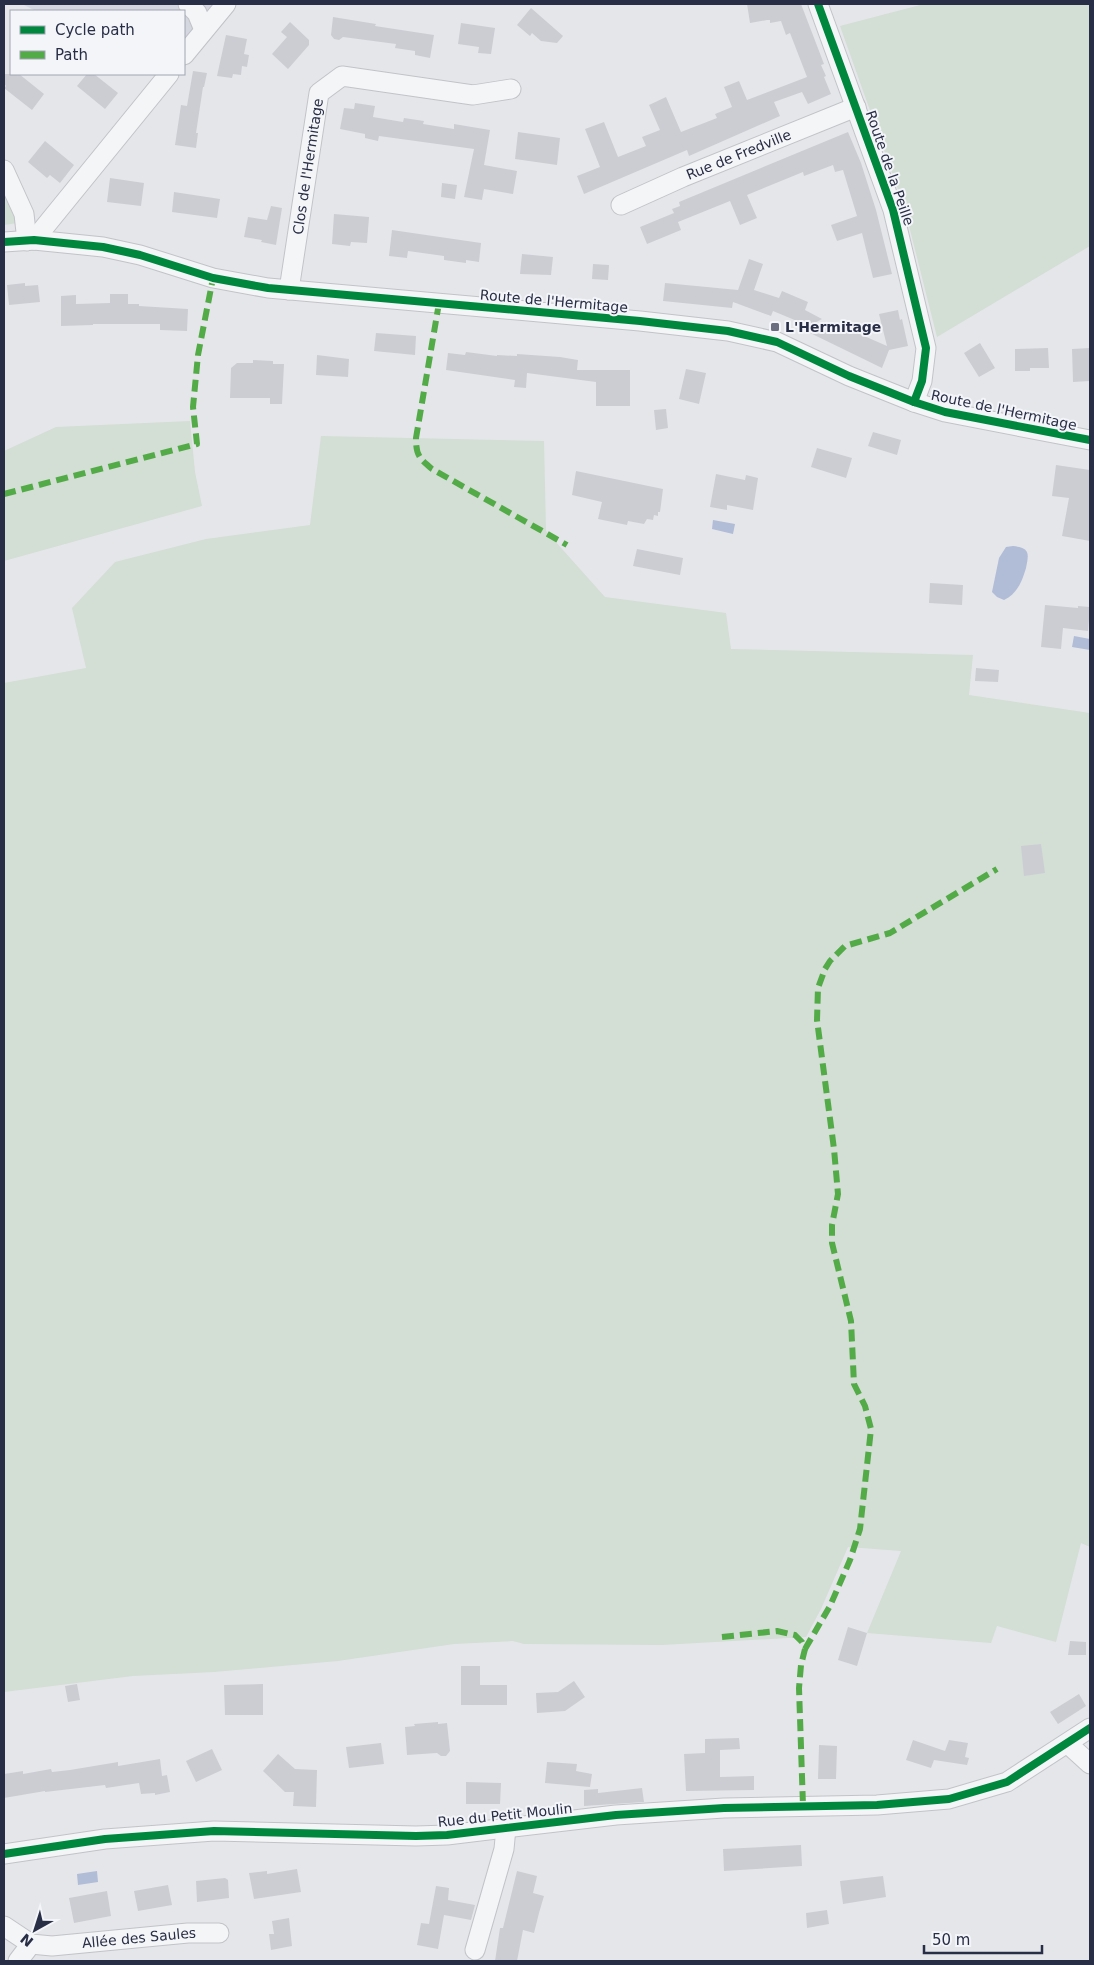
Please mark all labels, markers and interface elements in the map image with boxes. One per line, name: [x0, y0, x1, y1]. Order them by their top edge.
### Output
legend: [10, 10, 185, 75]
text: Cycle path: [55, 21, 135, 39]
text: Path: [55, 46, 88, 64]
street label: Clos de l'Hermitage: [290, 97, 326, 236]
street label: Route de la Peille: [863, 108, 917, 228]
street label: Rue de Fredville: [684, 126, 793, 183]
street label: Route de l'Hermitage: [479, 287, 629, 315]
place label: L'Hermitage: [785, 319, 881, 335]
marker: L'Hermitage: [769, 321, 781, 333]
street label: Route de l'Hermitage: [930, 387, 1078, 433]
street label: Rue du Petit Moulin: [437, 1800, 573, 1830]
north arrow: [10, 1905, 60, 1955]
scale bar: [924, 1922, 1042, 1954]
street label: Allée des Saules: [81, 1925, 196, 1951]
text: N: [17, 1930, 36, 1950]
text: 50 m: [932, 1931, 970, 1949]

